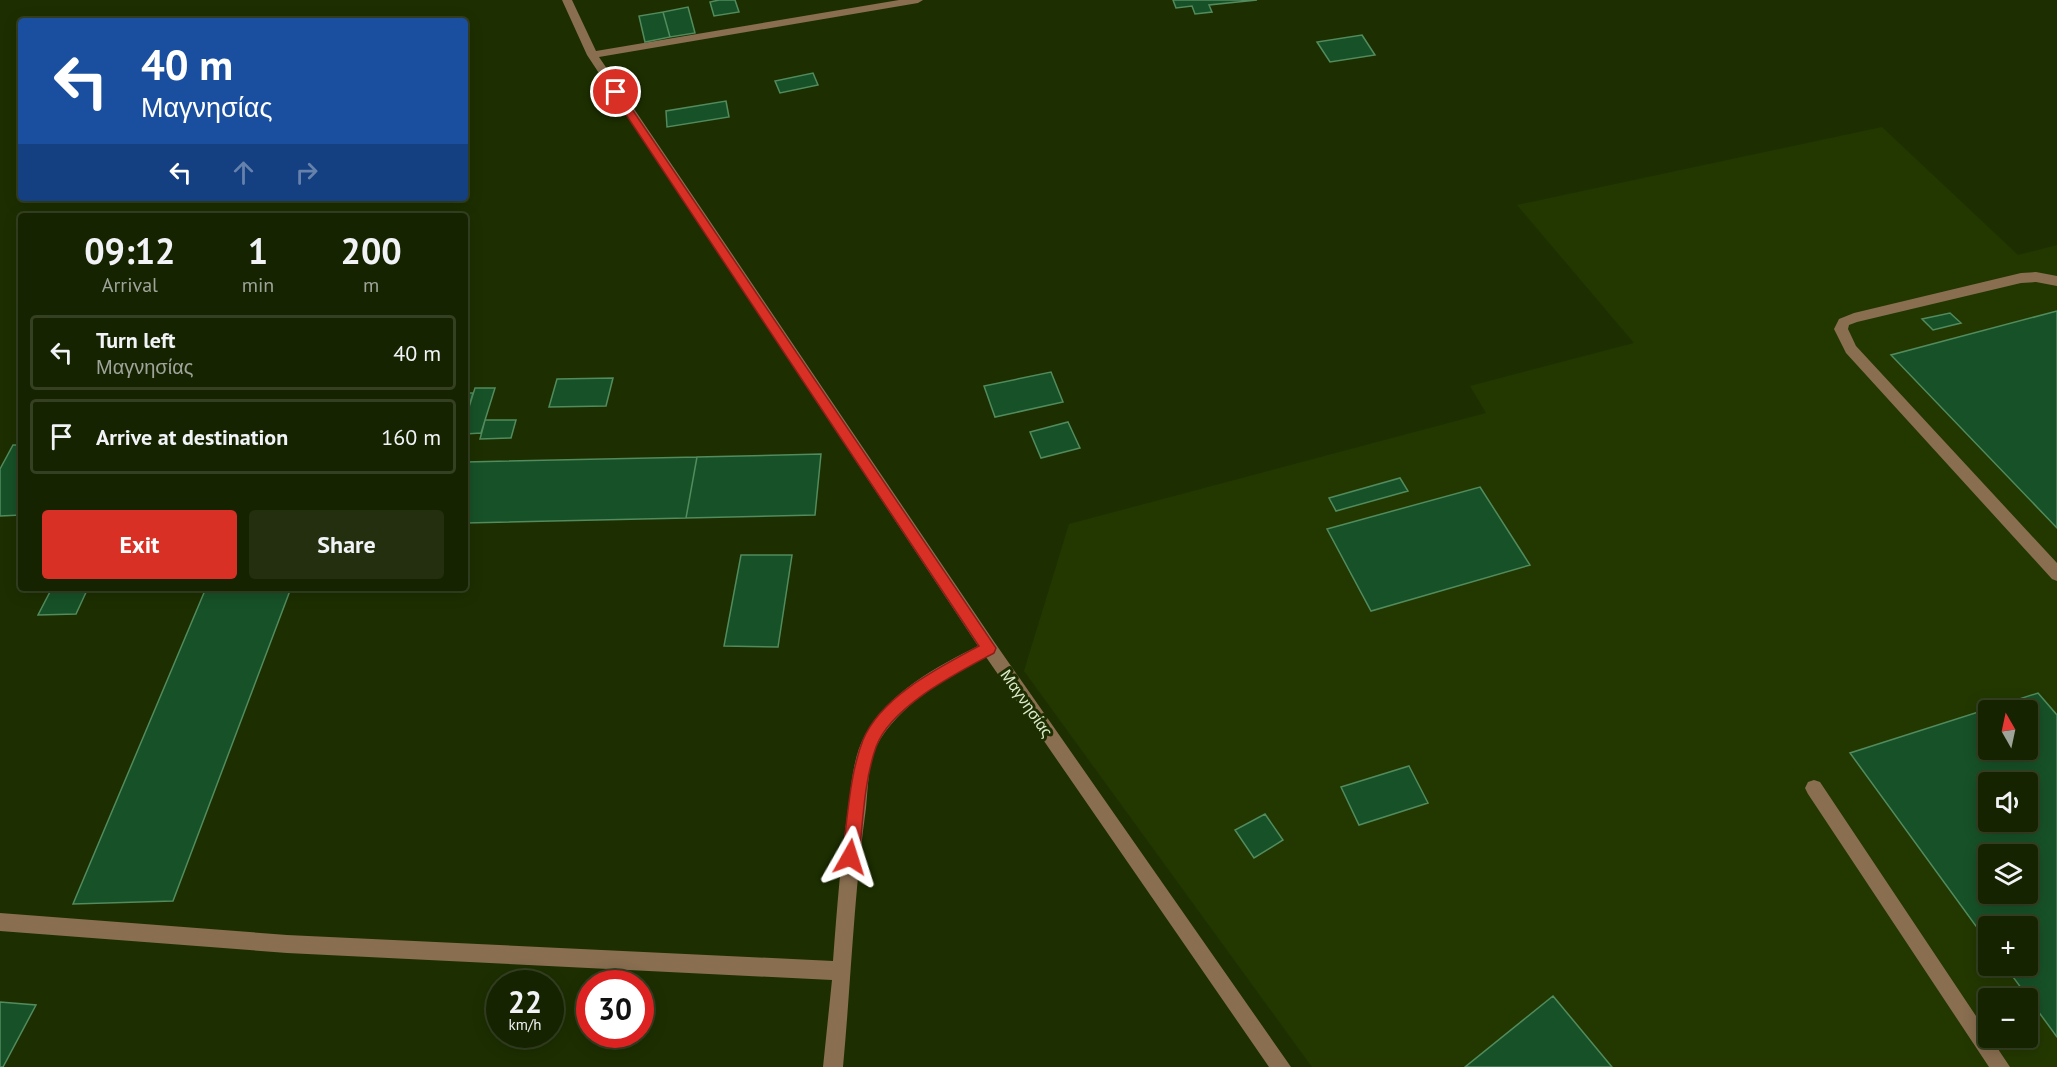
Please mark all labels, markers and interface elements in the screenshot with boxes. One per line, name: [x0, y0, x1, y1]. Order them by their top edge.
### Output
text: 40 m: [141, 37, 233, 92]
icon: left: [42, 42, 120, 120]
pin: [590, 66, 641, 117]
icon: arrive: [599, 75, 632, 108]
text: Μαγνησίας: [141, 90, 272, 124]
icon: left: [164, 156, 197, 189]
icon: ahead: [227, 156, 260, 189]
icon: right: [290, 156, 323, 189]
text: 09:12: [84, 227, 176, 274]
text: 1: [248, 227, 268, 274]
text: 200: [341, 227, 402, 274]
text: Arrival: [102, 272, 158, 298]
text: min: [242, 272, 274, 298]
text: m: [363, 272, 379, 298]
text: Turn left: [96, 326, 176, 354]
icon: left: [45, 336, 78, 369]
text: 40 m: [393, 339, 441, 367]
text: Μαγνησίας: [96, 354, 193, 380]
icon: arrive: [45, 420, 78, 453]
text: Arrive at destination: [96, 423, 288, 451]
text: 160 m: [381, 423, 441, 451]
button: Exit: [42, 510, 237, 579]
button: Share: [249, 510, 444, 579]
street label: Μαγνησίας: [996, 665, 1058, 741]
north arrow: [1978, 700, 2038, 760]
map controls: [1978, 700, 2038, 1048]
button: sound: [1978, 772, 2038, 832]
position arrow: [818, 825, 882, 889]
button: layers: [1978, 844, 2038, 904]
button: +: [1978, 916, 2038, 976]
speed limit sign: 30: [576, 970, 654, 1048]
text: 22: [508, 982, 542, 1021]
button: −: [1978, 988, 2038, 1048]
text: km/h: [509, 1015, 541, 1034]

